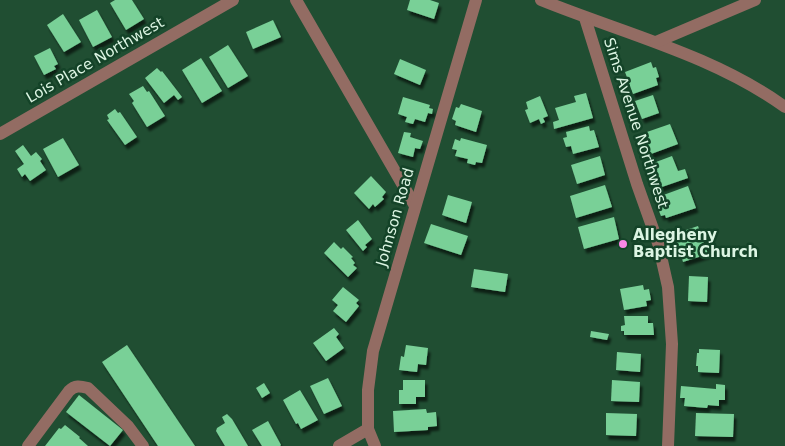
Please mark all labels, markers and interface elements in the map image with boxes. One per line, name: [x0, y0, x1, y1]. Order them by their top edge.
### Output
street label: Lois Place Northwest: [23, 13, 167, 107]
street label: Sims Avenue Northwest: [600, 35, 672, 211]
street label: Johnson Road: [372, 166, 418, 269]
place label: Allegheny Baptist Church: [633, 226, 758, 261]
marker: Allegheny Baptist Church: [617, 238, 629, 250]

